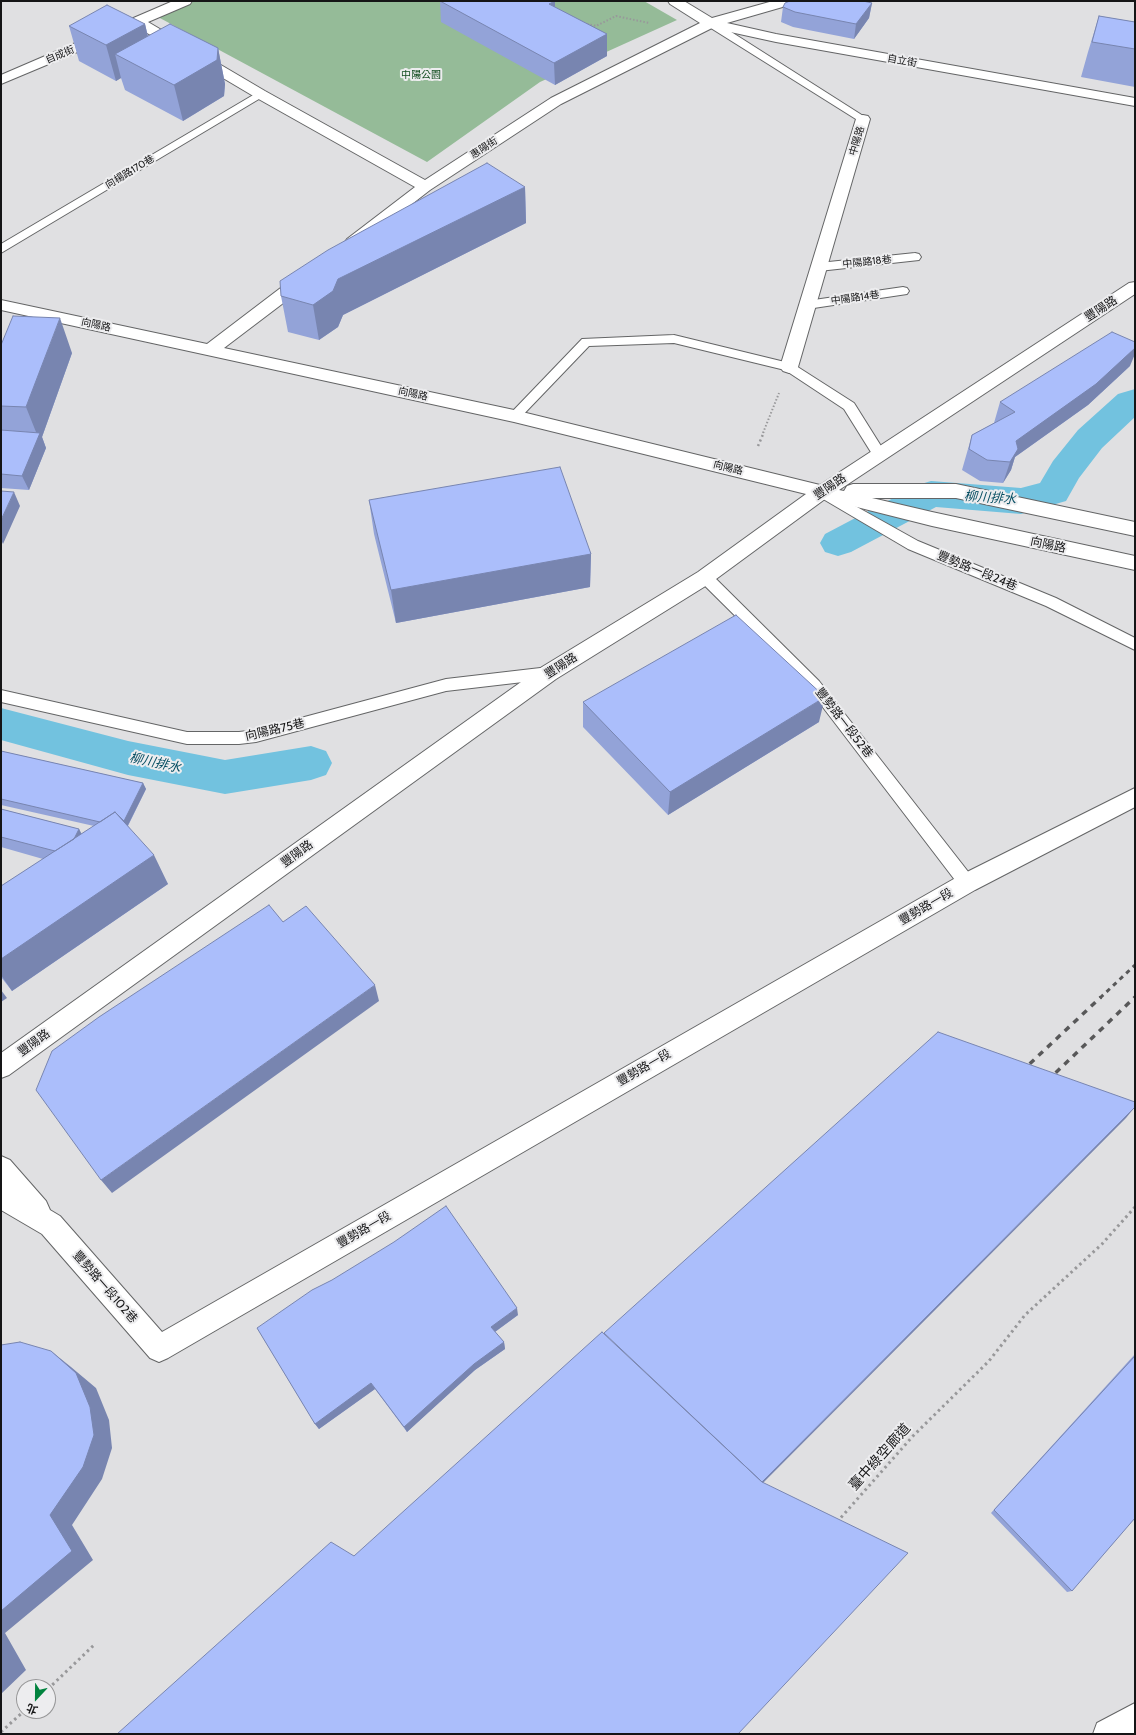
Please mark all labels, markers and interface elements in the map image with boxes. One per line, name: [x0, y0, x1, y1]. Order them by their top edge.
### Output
street label: 自成街: [44, 44, 76, 66]
street label: 自立街: [886, 52, 918, 70]
park label: 中陽公園: [401, 69, 441, 81]
street label: 中陽路: [847, 125, 867, 157]
street label: 惠陽街: [468, 135, 500, 161]
street label: 向楊路170巷: [103, 153, 157, 191]
street label: 中陽路18巷: [842, 253, 892, 271]
street label: 中陽路14巷: [830, 289, 880, 307]
street label: 豐陽路: [1082, 293, 1120, 325]
street label: 向陽路: [80, 316, 112, 334]
street label: 向陽路: [397, 385, 429, 403]
street label: 向陽路: [712, 459, 744, 477]
street label: 豐陽路: [811, 471, 849, 503]
water label: 柳川排水: [964, 488, 1016, 508]
street label: 向陽路: [1029, 534, 1067, 556]
street label: 豐勢路一段24巷: [935, 548, 1019, 594]
street label: 豐陽路: [542, 650, 580, 682]
street label: 豐勢路一段52巷: [812, 685, 876, 761]
street label: 向陽路75巷: [244, 716, 306, 744]
water label: 柳川排水: [128, 750, 182, 776]
street label: 豐陽路: [278, 838, 316, 870]
street label: 豐勢路一段: [896, 886, 956, 928]
street label: 豐陽路: [15, 1027, 53, 1059]
street label: 豐勢路一段: [614, 1047, 674, 1089]
street label: 豐勢路一段: [334, 1209, 394, 1251]
street label: 豐勢路一段102巷: [70, 1248, 140, 1326]
street label: 臺中綠空廊道: [846, 1420, 914, 1494]
north arrow: [16, 1679, 56, 1719]
text: 北: [24, 1701, 40, 1718]

